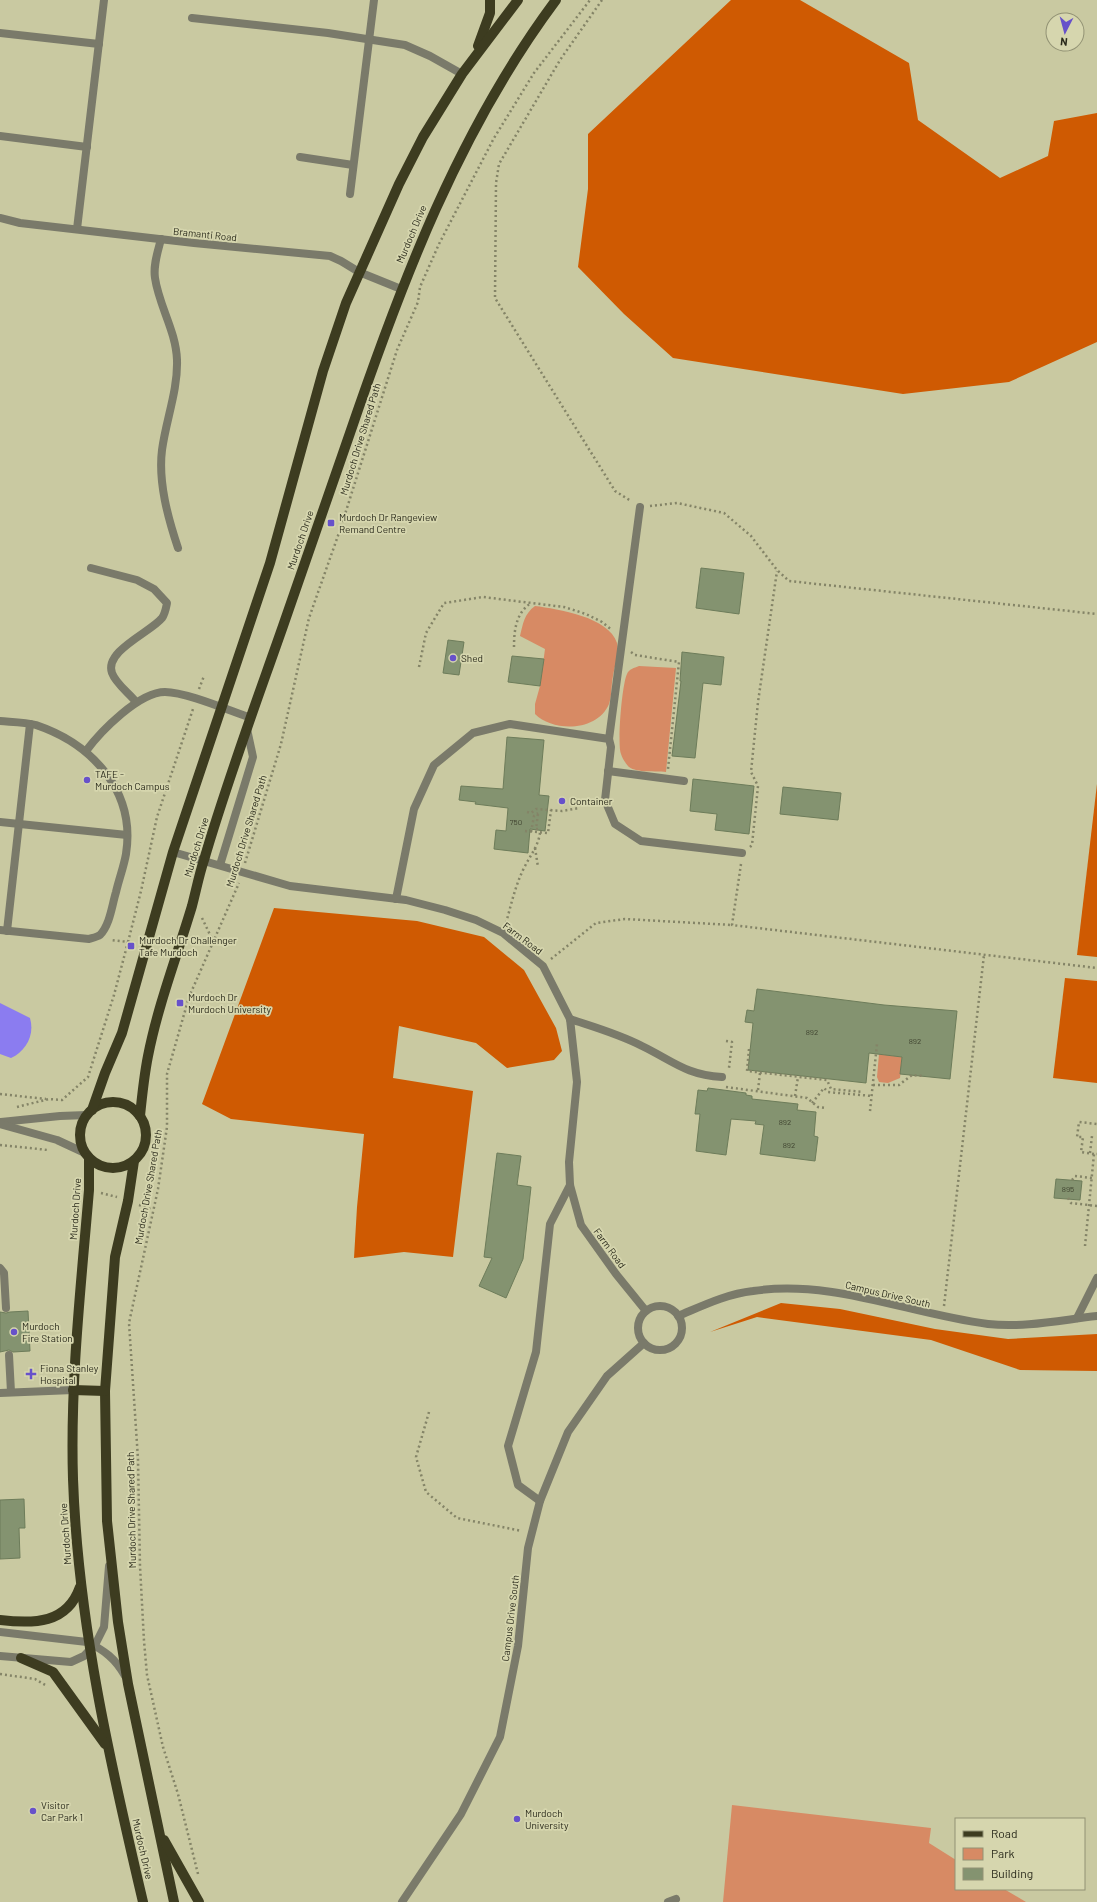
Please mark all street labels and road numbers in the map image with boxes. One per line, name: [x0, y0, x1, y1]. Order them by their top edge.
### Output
street label: Murdoch Drive: [393, 203, 429, 265]
street label: Bramanti Road: [173, 225, 237, 243]
street label: Murdoch Drive Shared Path: [337, 381, 383, 497]
street label: Murdoch Drive: [284, 509, 316, 571]
street label: Murdoch Drive Shared Path: [223, 773, 269, 889]
street label: Murdoch Drive: [181, 816, 211, 878]
street label: Farm Road: [501, 919, 545, 957]
street label: Murdoch Drive Shared Path: [132, 1129, 164, 1245]
street label: Murdoch Drive: [67, 1178, 83, 1240]
street label: Farm Road: [591, 1226, 629, 1270]
street label: Campus Drive South: [844, 1278, 932, 1310]
street label: Murdoch Drive Shared Path: [124, 1452, 138, 1568]
street label: Murdoch Drive: [57, 1503, 73, 1565]
street label: Campus Drive South: [499, 1574, 521, 1662]
street label: Murdoch Drive: [130, 1817, 156, 1881]

